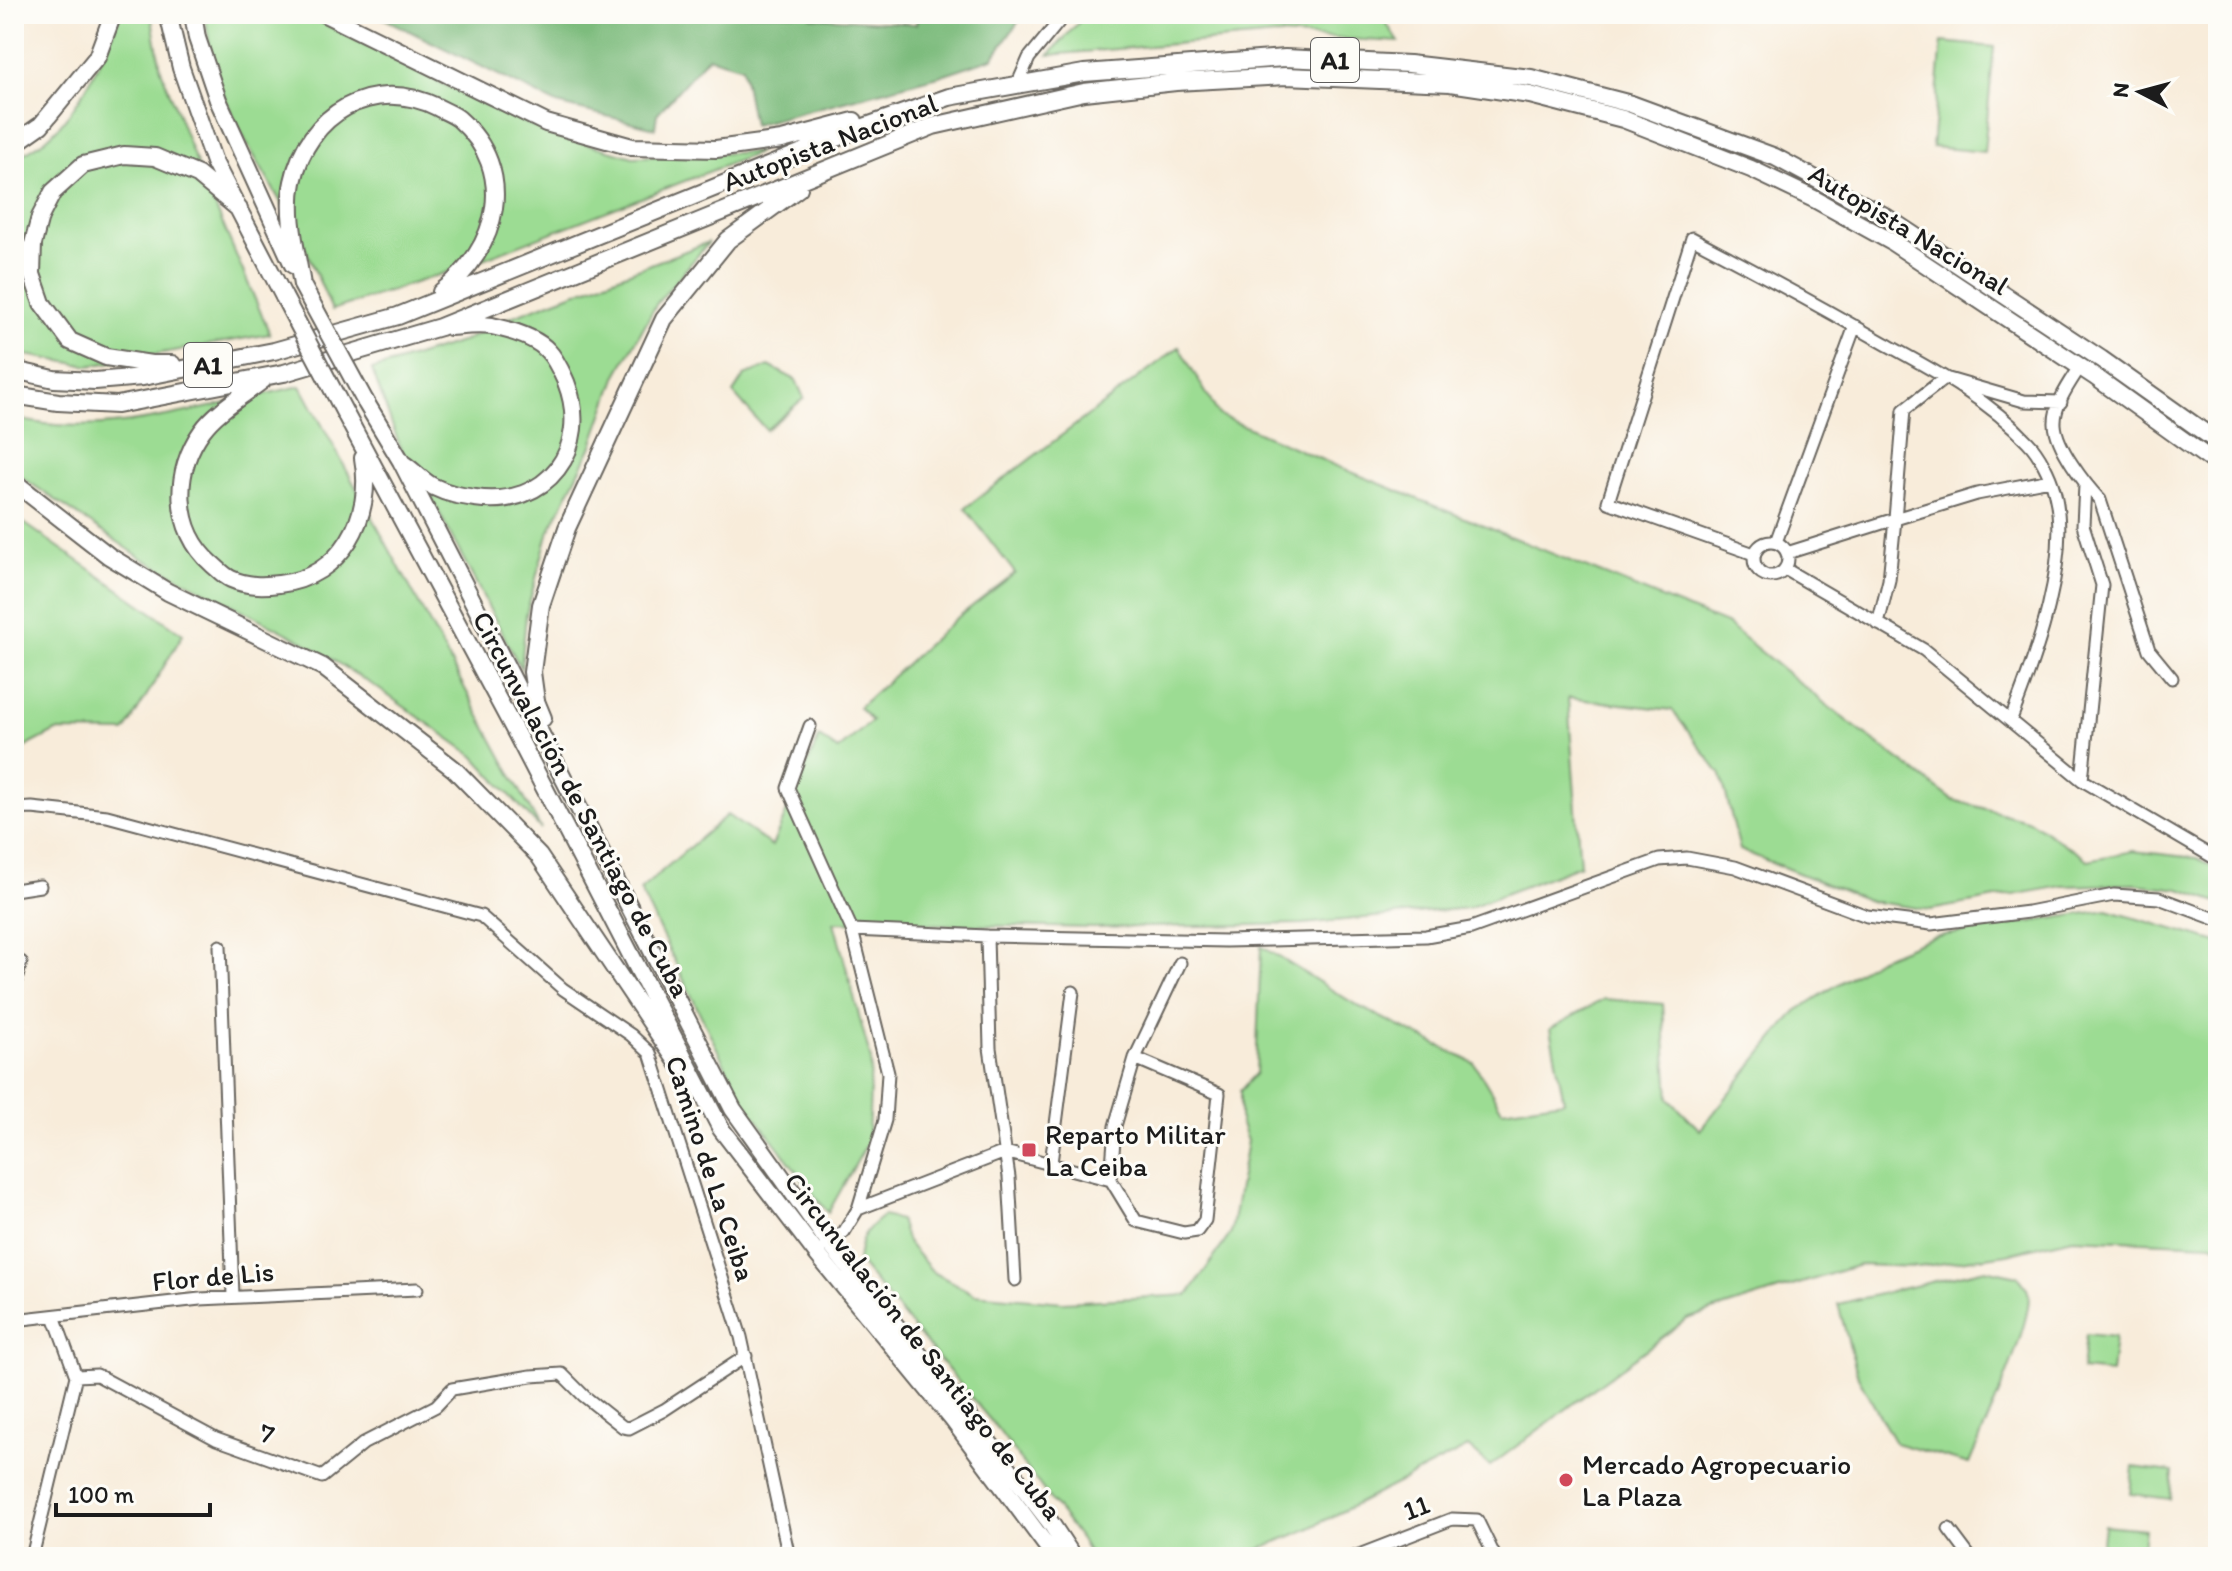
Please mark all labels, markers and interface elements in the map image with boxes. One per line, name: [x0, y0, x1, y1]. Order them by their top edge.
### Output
road number: A1: [1311, 38, 1359, 82]
north arrow: [2100, 52, 2180, 132]
text: N: [2106, 81, 2135, 99]
street label: Autopista Nacional: [718, 85, 942, 199]
street label: Autopista Nacional: [1803, 156, 2015, 302]
road number: A1: [184, 343, 232, 387]
street label: Circunvalación de Santiago de Cuba: [465, 605, 699, 1003]
street label: Camino de La Ceiba: [659, 1051, 764, 1285]
place label: Reparto Militar La Ceiba: [1045, 1117, 1226, 1183]
marker: Reparto Militar La Ceiba: [1020, 1141, 1038, 1159]
street label: Circunvalación de Santiago de Cuba: [777, 1165, 1071, 1527]
street label: Flor de Lis: [151, 1254, 275, 1298]
street label: 7: [255, 1415, 279, 1451]
place label: Mercado Agropecuario La Plaza: [1582, 1447, 1851, 1513]
scale bar: [56, 1467, 210, 1517]
marker: Mercado Agropecuario La Plaza: [1557, 1471, 1575, 1489]
text: 100 m: [68, 1480, 134, 1509]
street label: 11: [1398, 1486, 1434, 1528]

